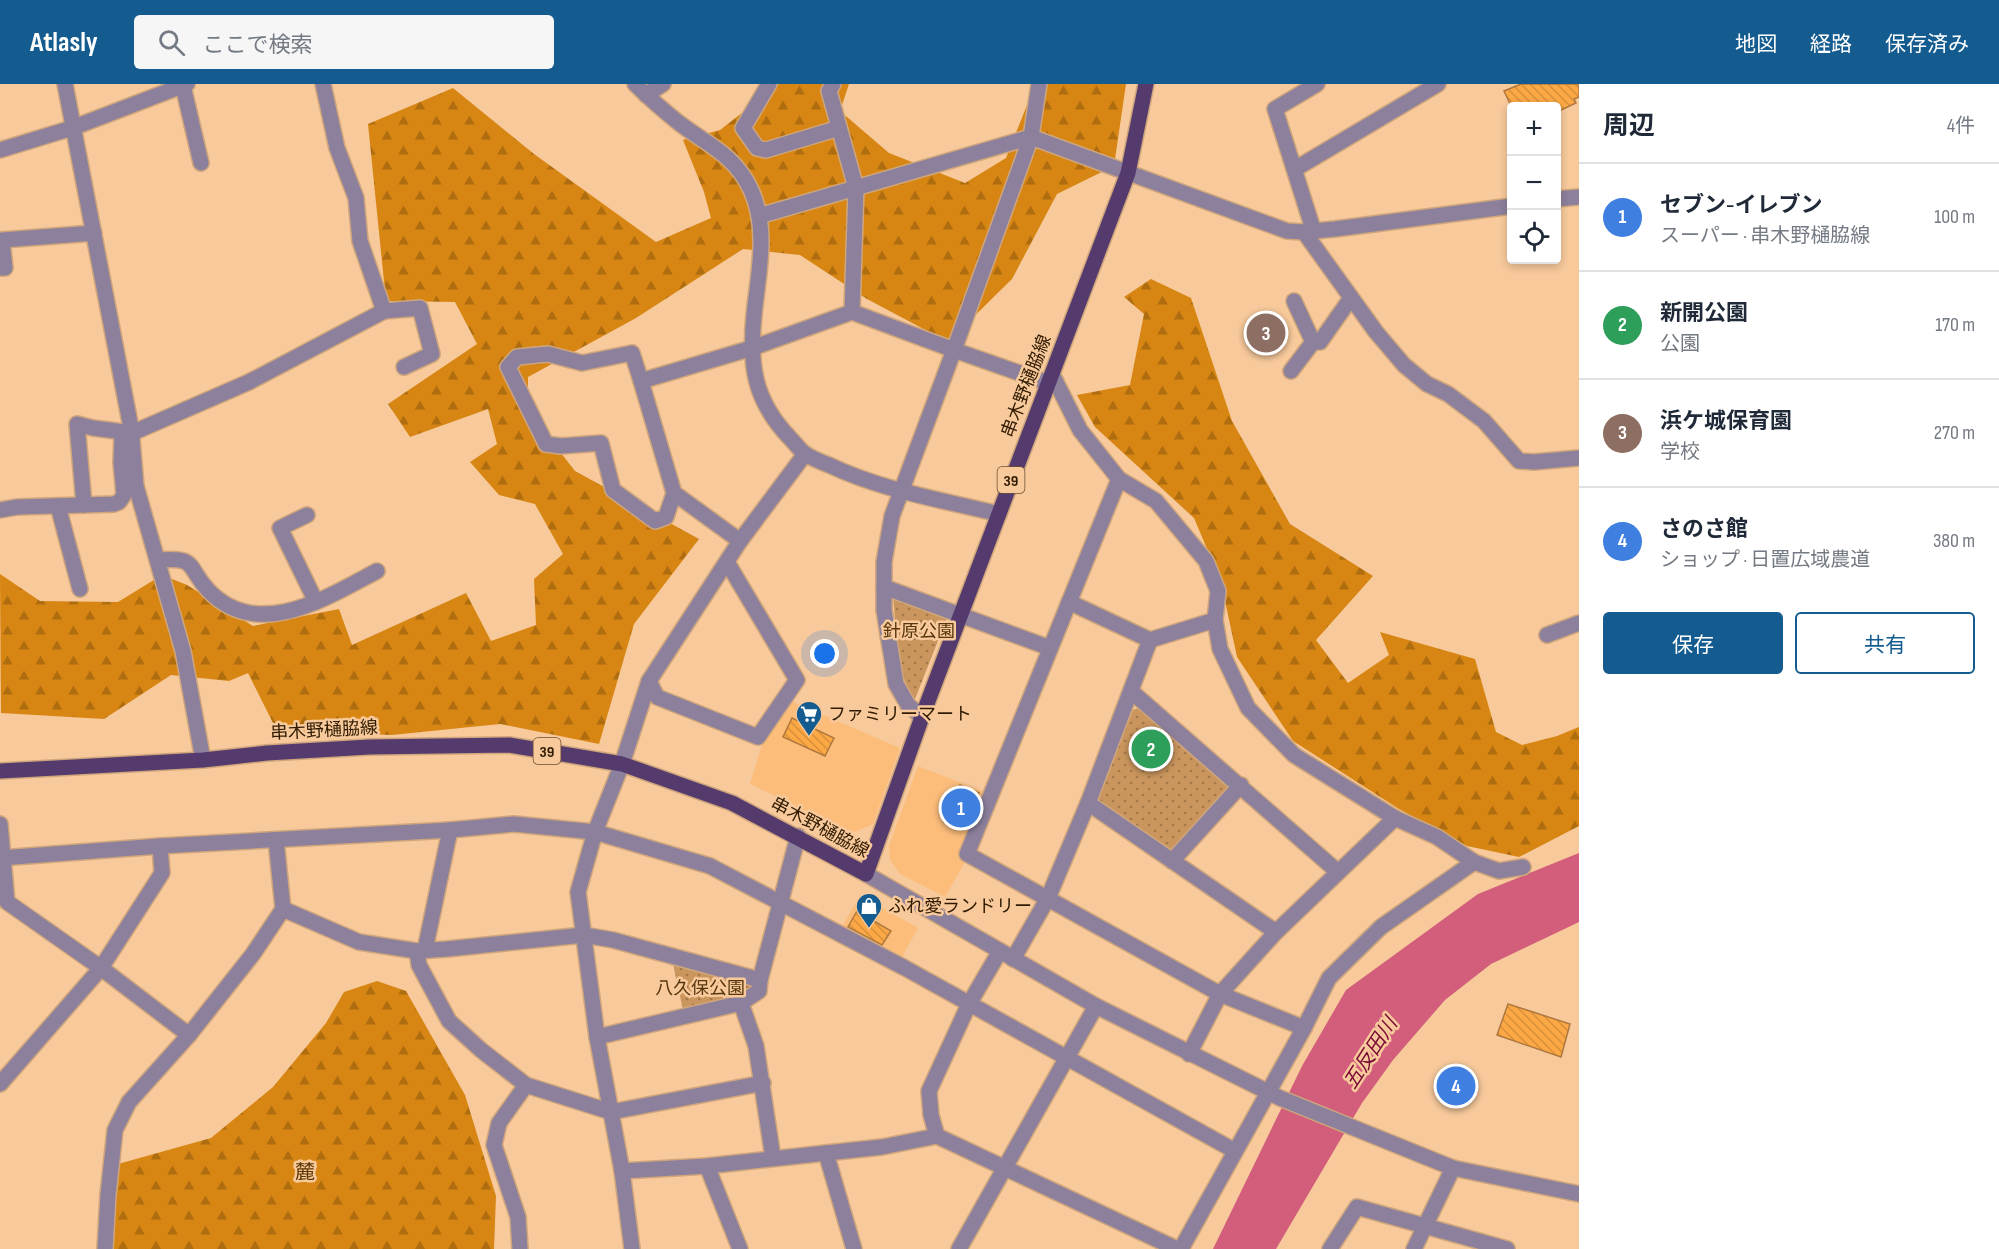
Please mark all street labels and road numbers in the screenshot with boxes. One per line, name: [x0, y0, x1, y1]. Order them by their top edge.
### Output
street label: 串木野樋脇線: [997, 332, 1056, 440]
road number: 39: [998, 467, 1024, 493]
street label: 串木野樋脇線: [270, 717, 379, 744]
road number: 39: [534, 738, 560, 764]
street label: 串木野樋脇線: [767, 793, 872, 862]

